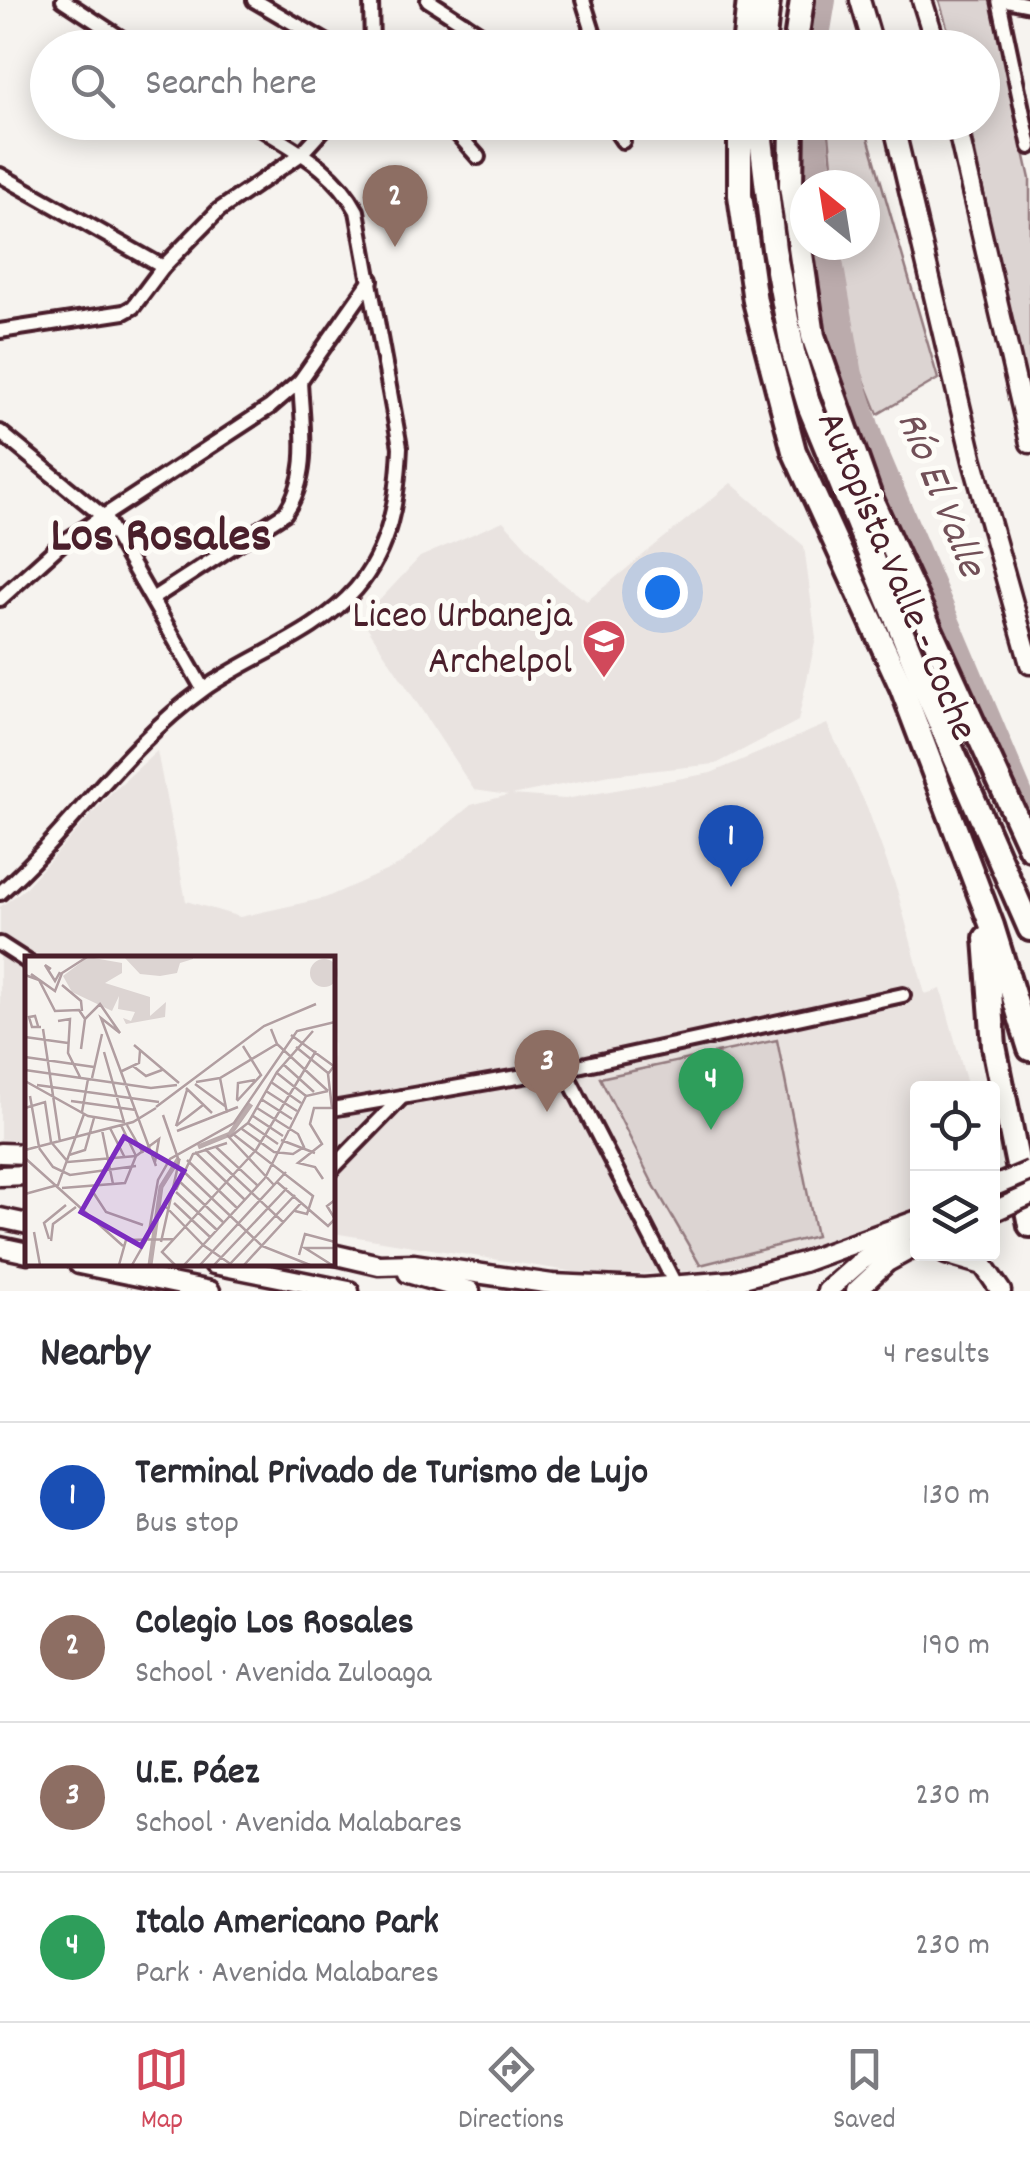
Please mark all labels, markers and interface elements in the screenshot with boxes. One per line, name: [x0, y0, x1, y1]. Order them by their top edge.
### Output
search box: [30, 30, 1000, 140]
icon: search: [65, 58, 120, 113]
text: Search here: [145, 58, 317, 113]
pin: 2: [362, 164, 428, 247]
north arrow: [790, 170, 880, 260]
street label: Autopista Valle - Coche: [799, 403, 989, 751]
water label: Río El Valle: [878, 403, 999, 589]
district label: Los Rosales: [50, 503, 272, 575]
your location: [637, 567, 688, 618]
place label: Liceo Urbaneja Archelpol: [352, 590, 573, 693]
school or university icon: Liceo Urbaneja Archelpol: [581, 618, 627, 679]
pin: 1: [698, 804, 764, 887]
inset map: [25, 956, 335, 1266]
pin: 3: [514, 1030, 580, 1112]
pin: 4: [678, 1048, 744, 1130]
map controls: [910, 1081, 1000, 1261]
button: locate: [910, 1081, 1000, 1171]
button: layers: [910, 1171, 1000, 1261]
text: Nearby: [40, 1326, 150, 1386]
text: 4 results: [883, 1333, 990, 1379]
text: Terminal Privado de Turismo de Lujo: [135, 1447, 648, 1502]
text: 1: [69, 1474, 76, 1520]
text: 130 m: [922, 1474, 990, 1520]
text: Bus stop: [135, 1502, 239, 1548]
text: Colegio Los Rosales: [135, 1597, 414, 1652]
text: 2: [66, 1624, 79, 1670]
text: 190 m: [922, 1624, 990, 1670]
text: School · Avenida Zuloaga: [135, 1652, 431, 1698]
text: U.E. Páez: [135, 1747, 259, 1802]
text: 3: [65, 1774, 80, 1820]
text: 230 m: [915, 1774, 990, 1820]
text: School · Avenida Malabares: [135, 1802, 462, 1848]
text: Italo Americano Park: [135, 1897, 439, 1952]
text: 4: [66, 1924, 79, 1970]
text: 230 m: [915, 1924, 990, 1970]
text: Park · Avenida Malabares: [135, 1952, 439, 1998]
tab: Map: [134, 2042, 189, 2142]
tab: Directions: [458, 2042, 564, 2142]
tab: Saved: [833, 2042, 896, 2142]

